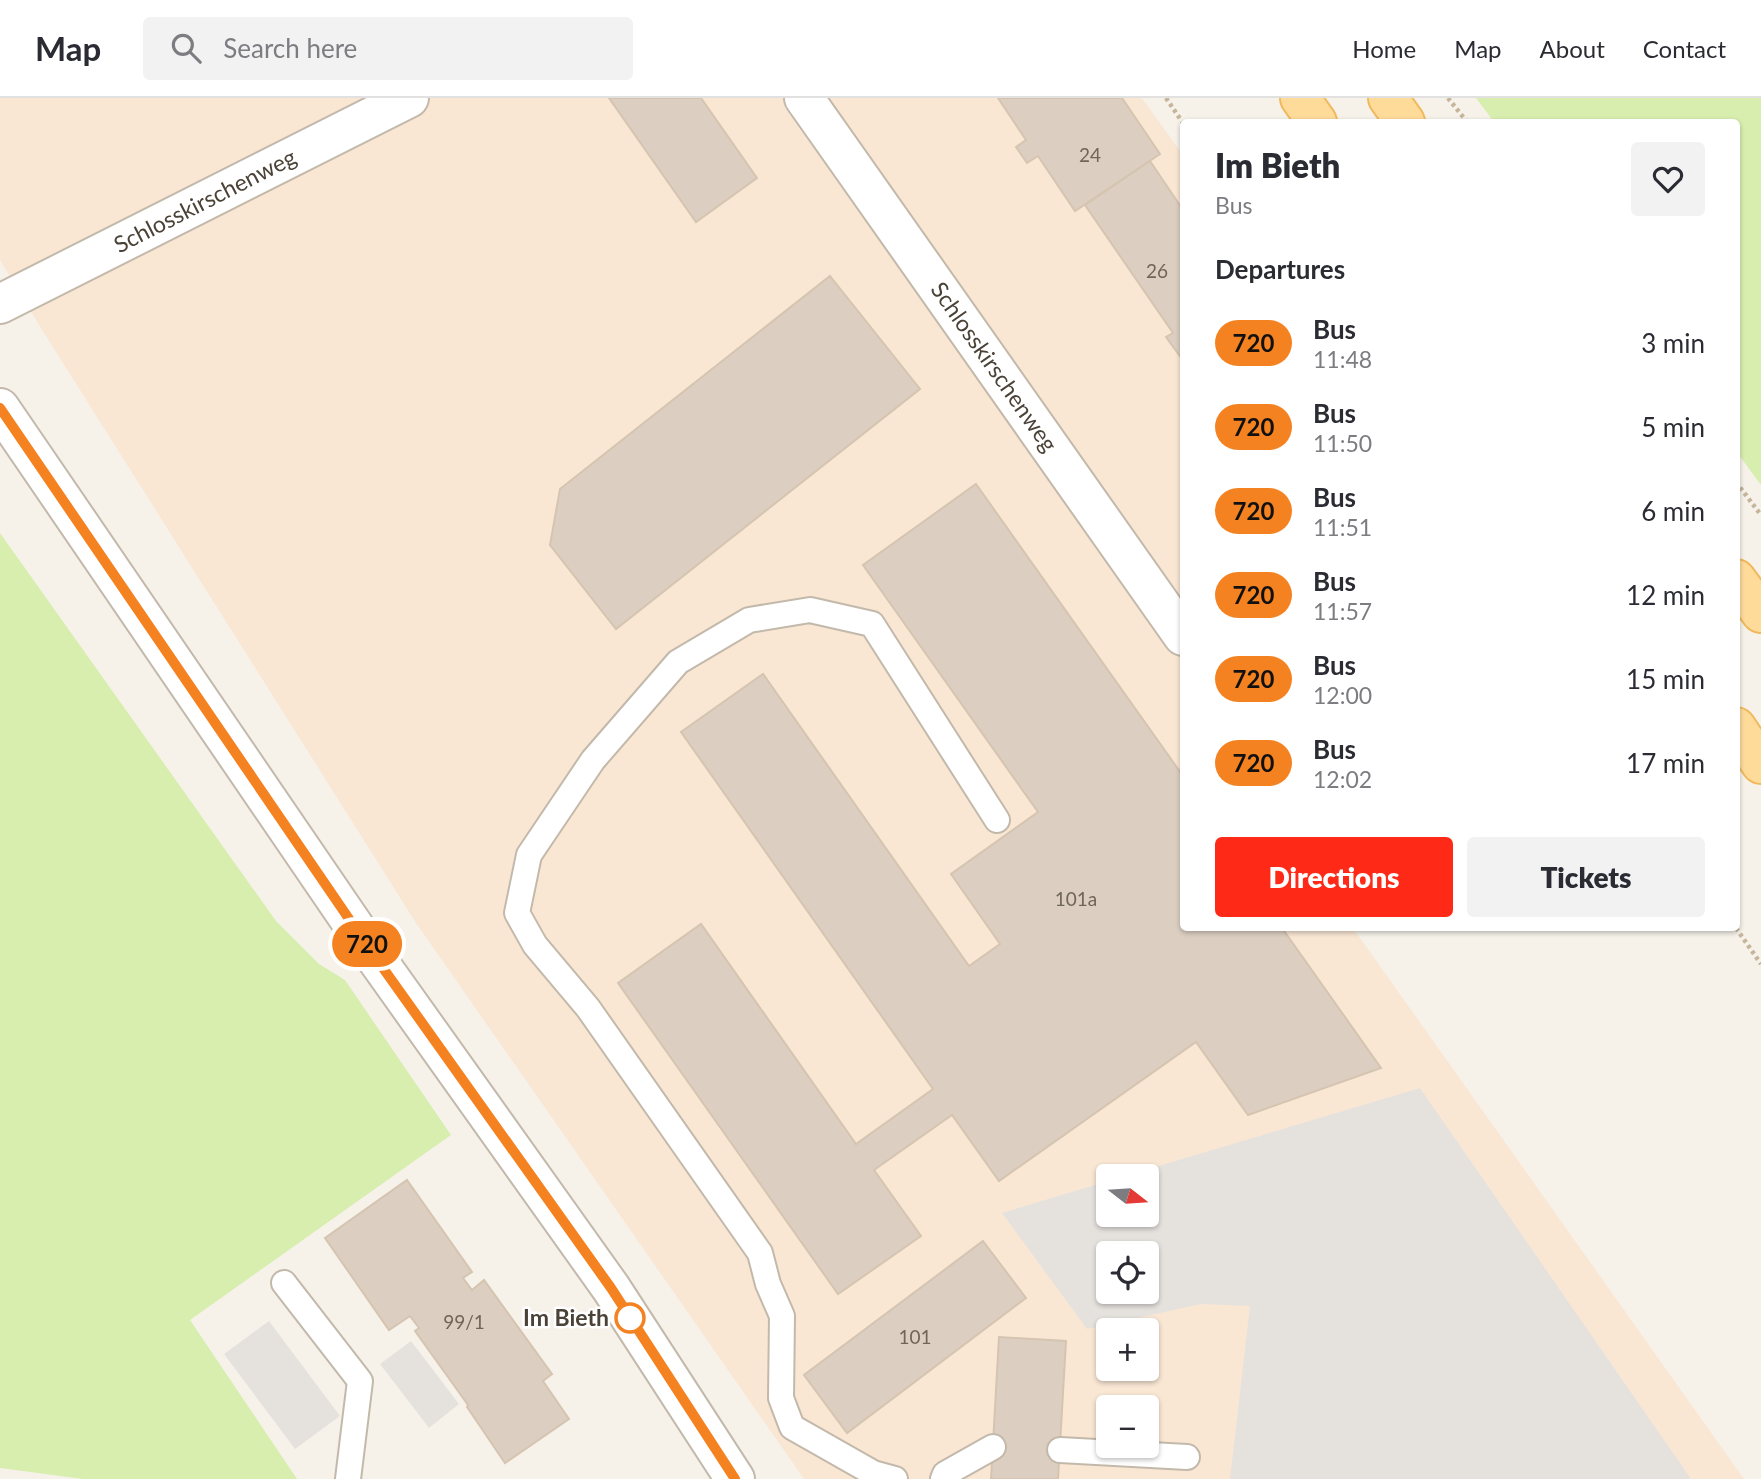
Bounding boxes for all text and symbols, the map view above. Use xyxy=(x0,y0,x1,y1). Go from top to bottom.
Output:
search box xyxy=(143,17,633,80)
text: Map xyxy=(35,28,101,68)
icon: search xyxy=(167,29,205,67)
text: Search here xyxy=(223,32,357,64)
text: Home xyxy=(1352,34,1416,63)
text: Map xyxy=(1454,34,1502,63)
text: About xyxy=(1540,34,1605,63)
text: Contact xyxy=(1643,34,1726,63)
street label: Schlosskirschenweg xyxy=(109,142,300,258)
button: heart xyxy=(1631,142,1705,216)
house number: 24 xyxy=(1079,143,1101,166)
text: Im Bieth xyxy=(1215,145,1340,185)
text: Bus xyxy=(1215,191,1252,219)
text: Departures xyxy=(1215,253,1345,285)
house number: 26 xyxy=(1146,259,1168,282)
street label: Schlosskirschenweg xyxy=(926,276,1064,457)
text: Bus xyxy=(1313,313,1356,345)
text: 3 min xyxy=(1641,327,1705,359)
text: 720 xyxy=(1233,328,1274,357)
text: 11:48 xyxy=(1313,345,1372,373)
text: Bus xyxy=(1313,397,1356,429)
text: 5 min xyxy=(1641,411,1705,443)
text: 720 xyxy=(1233,412,1274,441)
text: 11:50 xyxy=(1313,429,1372,457)
text: Bus xyxy=(1313,481,1356,513)
text: 6 min xyxy=(1641,495,1705,527)
text: 720 xyxy=(1233,496,1274,525)
text: 11:51 xyxy=(1313,513,1372,541)
text: Bus xyxy=(1313,565,1356,597)
text: 12 min xyxy=(1626,579,1705,611)
text: 720 xyxy=(1233,580,1274,609)
text: 11:57 xyxy=(1313,597,1372,625)
text: Bus xyxy=(1313,649,1356,681)
text: 15 min xyxy=(1626,663,1705,695)
text: 720 xyxy=(1233,664,1274,693)
text: 12:00 xyxy=(1313,681,1372,709)
text: Bus xyxy=(1313,733,1356,765)
text: 17 min xyxy=(1626,747,1705,779)
text: 720 xyxy=(1233,748,1274,777)
text: 12:02 xyxy=(1313,765,1372,793)
button: Directions xyxy=(1215,837,1453,917)
button: Tickets xyxy=(1467,837,1705,917)
house number: 101a xyxy=(1055,887,1097,910)
line badge: 720 xyxy=(327,921,407,967)
text: 720 xyxy=(346,929,388,958)
north arrow xyxy=(1096,1164,1158,1227)
map controls xyxy=(1096,1164,1159,1458)
button: locate xyxy=(1096,1241,1159,1304)
place label: Im Bieth xyxy=(523,1303,609,1331)
marker: Im Bieth xyxy=(615,1303,645,1333)
house number: 99/1 xyxy=(443,1310,485,1333)
button: + xyxy=(1096,1318,1159,1381)
house number: 101 xyxy=(898,1325,932,1348)
button: − xyxy=(1096,1395,1159,1458)

